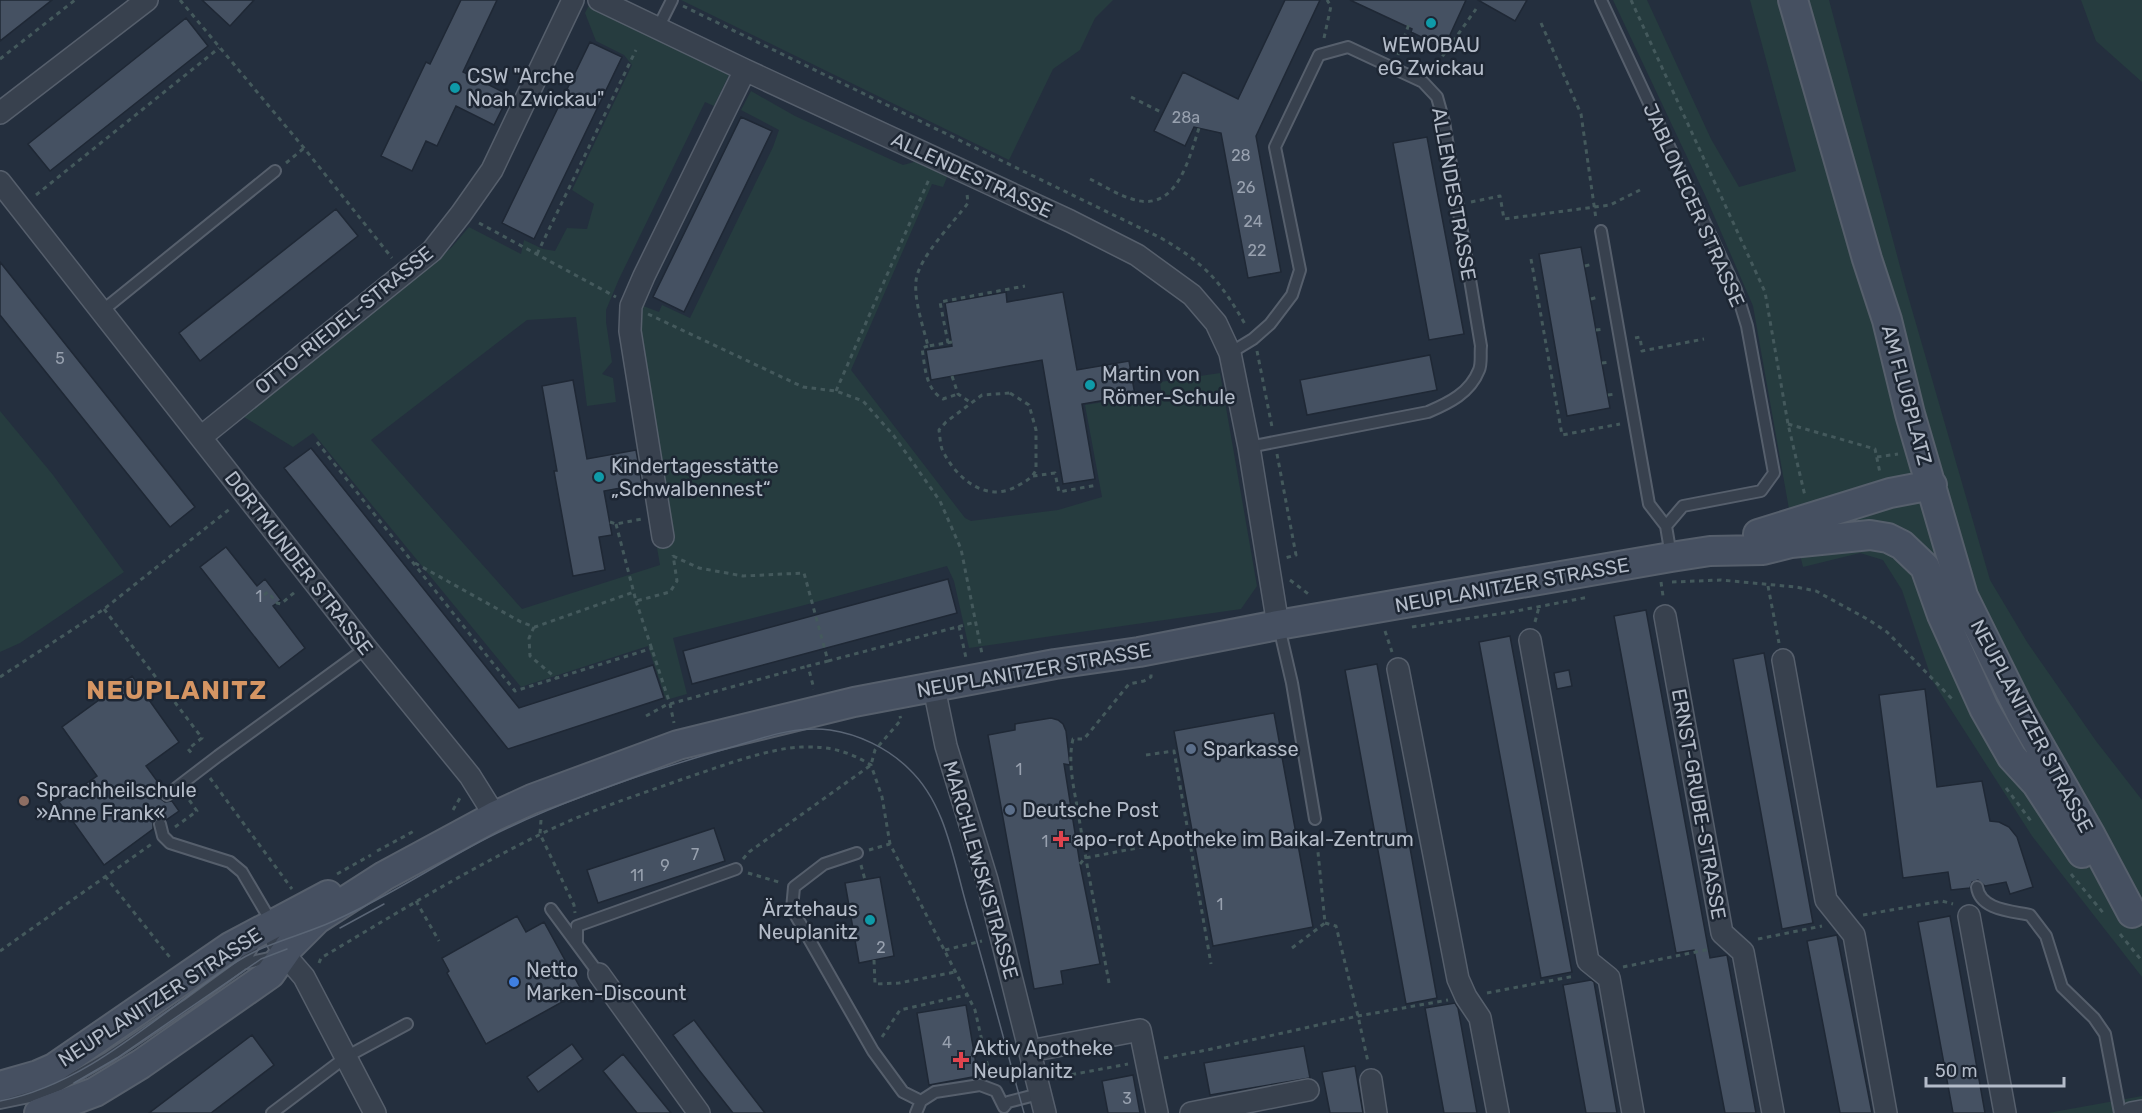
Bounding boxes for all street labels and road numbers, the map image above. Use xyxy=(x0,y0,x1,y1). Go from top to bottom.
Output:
street label: JABLONECER STRASSE xyxy=(1638,100,1750,310)
street label: ALLENDESTRASSE xyxy=(1427,106,1481,282)
street label: ALLENDESTRASSE xyxy=(888,127,1056,223)
street label: OTTO-RIEDEL-STRASSE xyxy=(250,241,438,399)
street label: AM FLUGPLATZ xyxy=(1877,322,1937,468)
street label: DORTMUNDER STRASSE xyxy=(220,466,378,660)
street label: NEUPLANITZER STRASSE xyxy=(1393,553,1631,617)
street label: NEUPLANITZER STRASSE xyxy=(1966,615,2098,837)
street label: NEUPLANITZER STRASSE xyxy=(915,638,1153,702)
street label: ERNST-GRUBE-STRASSE xyxy=(1667,687,1731,921)
street label: MARCHLEWSKISTRASSE xyxy=(938,758,1024,982)
street label: NEUPLANITZER STRASSE xyxy=(54,922,266,1072)

